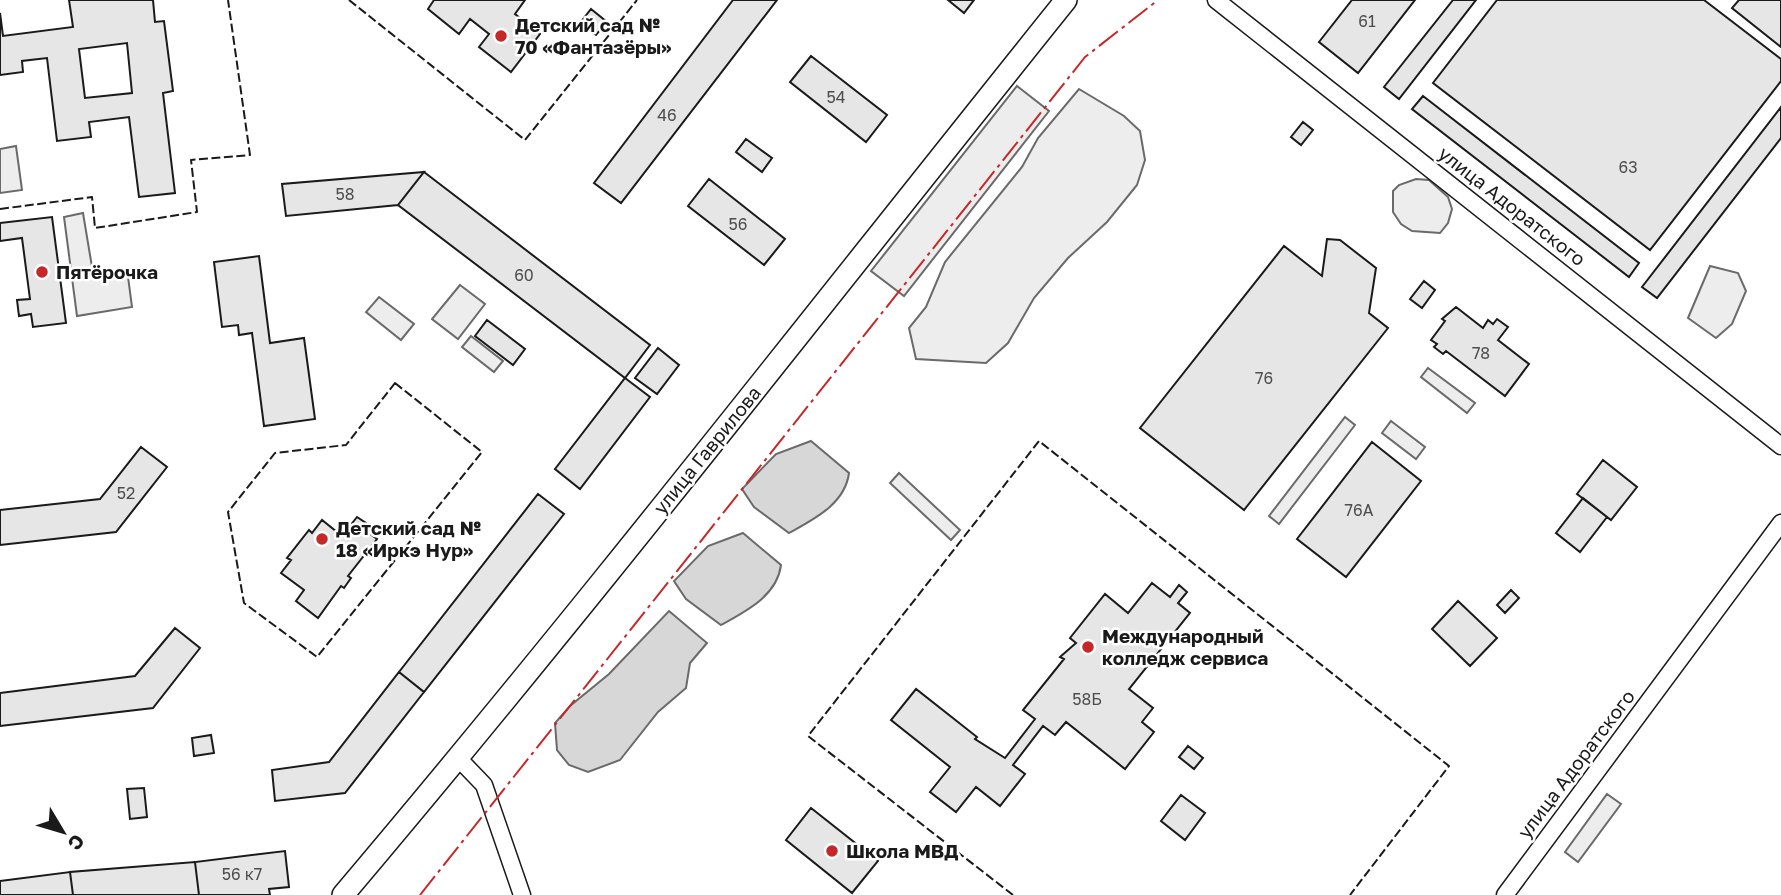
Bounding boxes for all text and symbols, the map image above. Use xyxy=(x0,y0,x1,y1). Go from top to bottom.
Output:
house number: 61 xyxy=(1358,11,1376,31)
place label: Детский сад № 70 «Фантазёры» xyxy=(515,13,671,58)
marker: Детский сад № 70 «Фантазёры» xyxy=(493,28,509,44)
house number: 54 xyxy=(826,87,846,107)
house number: 46 xyxy=(657,105,677,125)
street label: улица Адоратского xyxy=(1434,141,1590,270)
house number: 63 xyxy=(1618,157,1638,177)
house number: 58 xyxy=(335,184,355,204)
house number: 56 xyxy=(729,214,747,234)
place label: Пятёрочка xyxy=(56,260,158,283)
marker: Пятёрочка xyxy=(34,264,50,280)
house number: 60 xyxy=(514,265,534,285)
house number: 78 xyxy=(1472,343,1490,363)
house number: 76 xyxy=(1255,368,1273,388)
street label: улица Гаврилова xyxy=(648,381,765,518)
house number: 52 xyxy=(117,483,135,503)
house number: 76А xyxy=(1345,500,1374,520)
place label: Детский сад № 18 «Иркэ Нур» xyxy=(336,516,481,561)
marker: Детский сад № 18 «Иркэ Нур» xyxy=(314,531,330,547)
place label: Международный колледж сервиса xyxy=(1102,624,1268,669)
marker: Международный колледж сервиса xyxy=(1080,639,1096,655)
street label: улица Адоратского xyxy=(1512,685,1639,843)
house number: 58Б xyxy=(1072,689,1102,709)
north arrow xyxy=(28,797,98,867)
text: С xyxy=(64,830,90,855)
place label: Школа МВД xyxy=(846,839,959,862)
marker: Школа МВД xyxy=(824,843,840,859)
house number: 56 к7 xyxy=(222,864,262,884)

